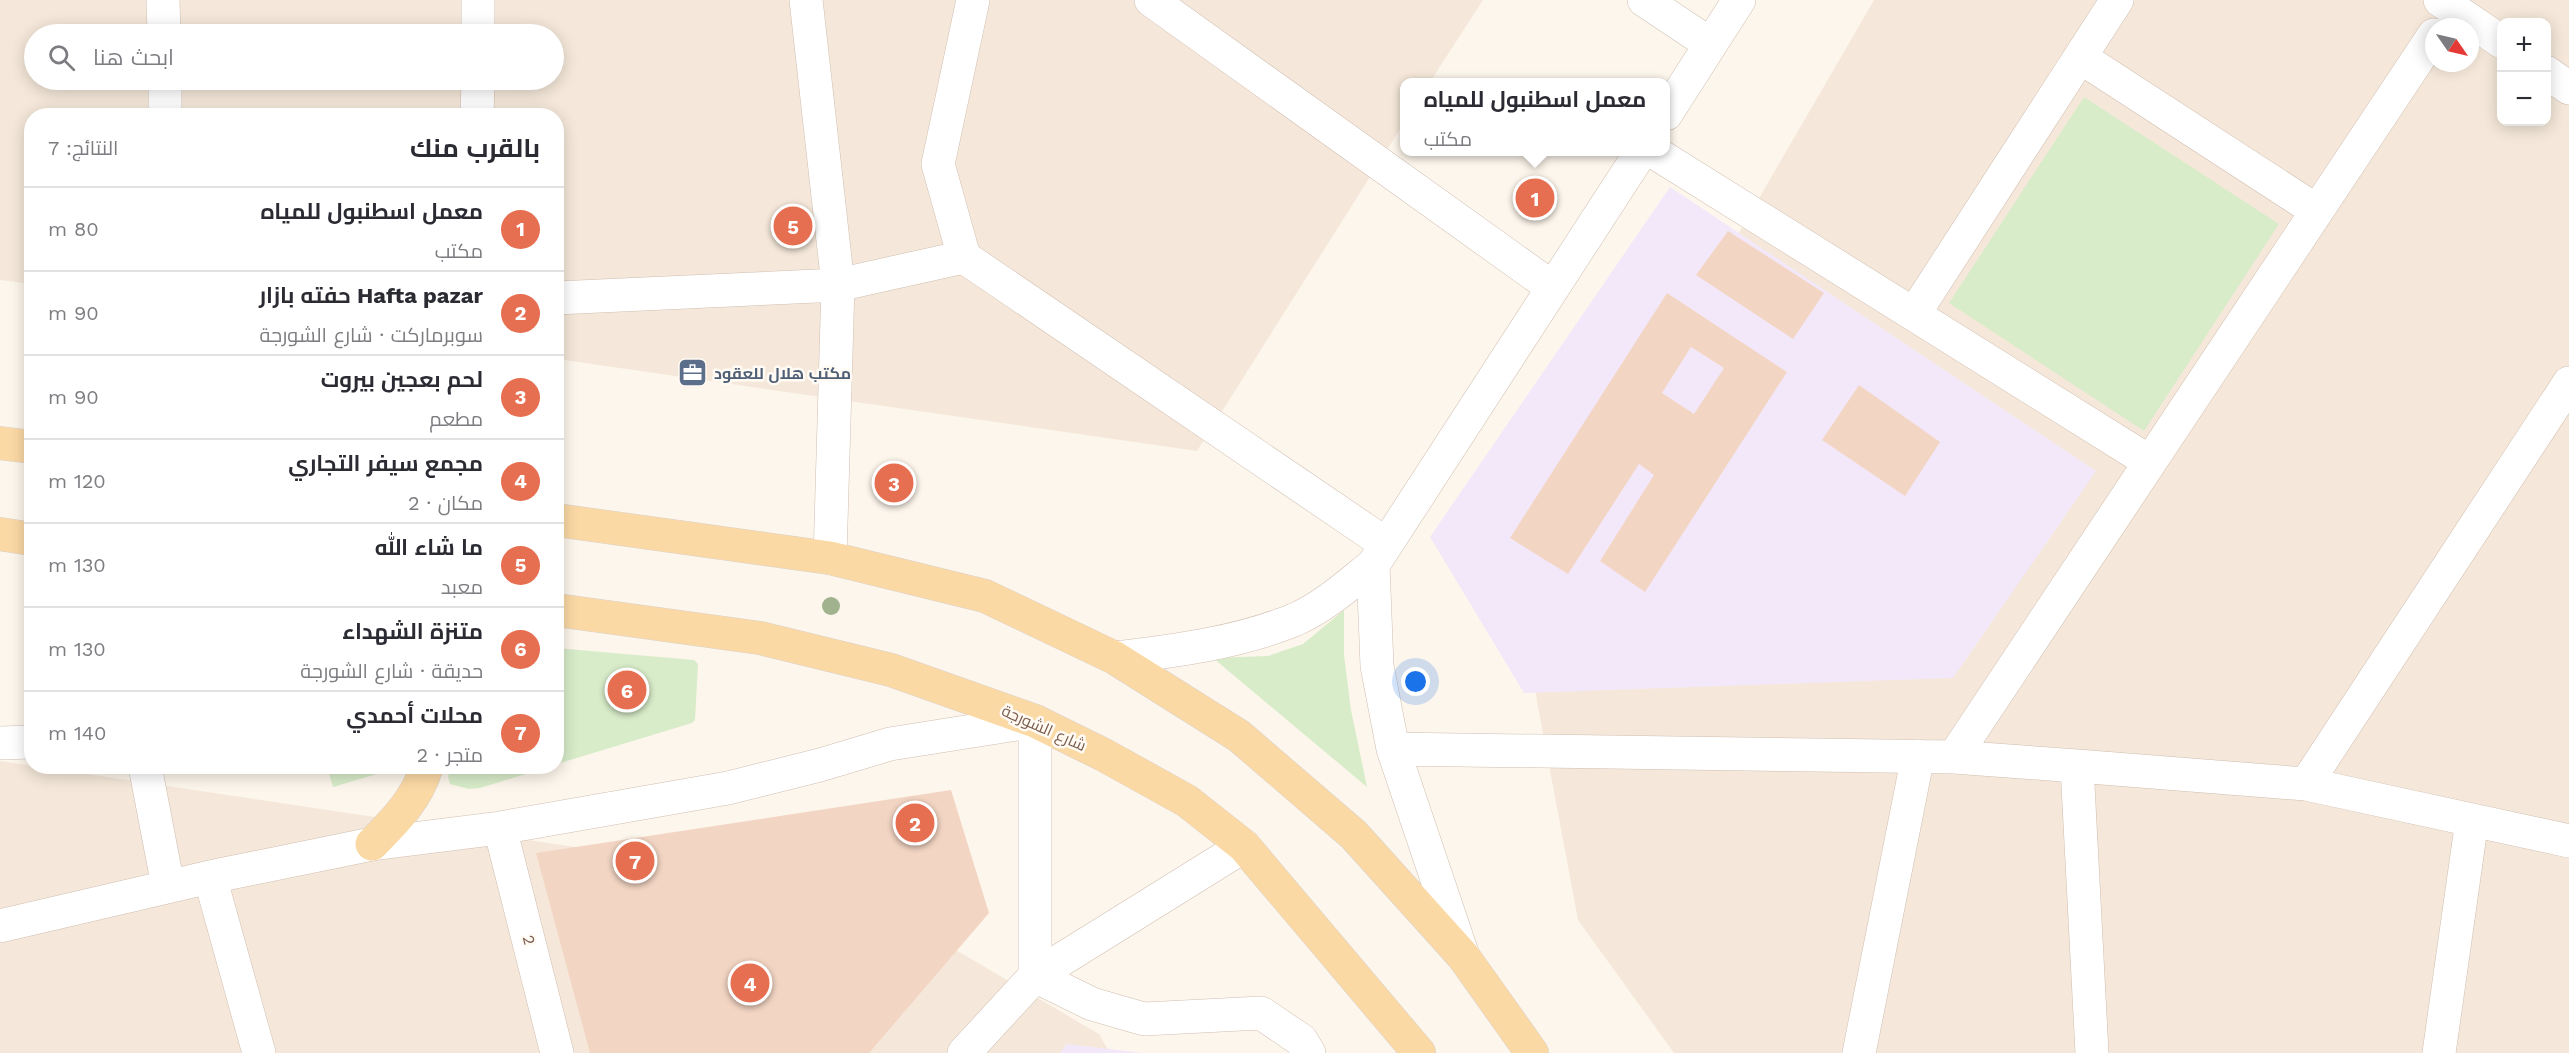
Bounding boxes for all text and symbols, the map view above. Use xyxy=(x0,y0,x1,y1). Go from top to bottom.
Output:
north arrow xyxy=(2425,18,2479,72)
map controls xyxy=(2497,18,2551,126)
button: + xyxy=(2497,18,2551,72)
search box xyxy=(24,24,564,90)
icon: search xyxy=(45,41,78,74)
text: ابحث هنا xyxy=(93,45,174,70)
button: − xyxy=(2497,72,2551,126)
popup xyxy=(1400,78,1670,156)
text: معمل اسطنبول للمياه xyxy=(1424,87,1646,112)
text: مكتب xyxy=(1424,127,1472,151)
text: بالقرب منك xyxy=(410,133,540,163)
text: النتائج: 7 xyxy=(48,136,118,160)
pin: 1 xyxy=(1516,176,1555,220)
text: معمل اسطنبول للمياه xyxy=(261,199,483,224)
pin: 5 xyxy=(774,204,812,248)
text: 80 m xyxy=(48,217,99,241)
text: 1 xyxy=(516,217,525,241)
text: مكتب xyxy=(435,239,483,263)
text: Hafta pazar حفته بازار xyxy=(259,283,483,308)
text: 90 m xyxy=(48,301,99,325)
text: 2 xyxy=(515,301,526,325)
text: سوبرماركت · شارع الشورجة xyxy=(259,323,483,347)
office icon: مكتب هلال للعقود xyxy=(677,357,709,389)
place label: مكتب هلال للعقود xyxy=(714,364,851,383)
text: لحم بعجين بيروت xyxy=(321,367,483,392)
text: 90 m xyxy=(48,385,99,409)
text: 3 xyxy=(515,385,526,409)
text: مطعم xyxy=(429,407,483,431)
text: مجمع سيفر التجاري xyxy=(288,451,483,476)
pin: 3 xyxy=(874,460,914,506)
text: 120 m xyxy=(48,469,106,493)
text: 4 xyxy=(514,469,527,493)
text: مكان · 2 xyxy=(408,491,483,515)
text: ما شاء الله xyxy=(375,535,483,560)
text: 130 m xyxy=(48,553,106,577)
text: 5 xyxy=(515,553,526,577)
text: معبد xyxy=(441,575,483,599)
text: متنزة الشهداء xyxy=(342,619,483,644)
text: 130 m xyxy=(48,637,106,661)
text: 6 xyxy=(514,637,527,661)
text: حديقة · شارع الشورجة xyxy=(300,659,483,683)
your location xyxy=(1401,667,1430,696)
pin: 6 xyxy=(608,668,646,712)
street label: شارع الشورجة xyxy=(998,701,1089,757)
text: محلات أحمدي xyxy=(346,703,483,728)
text: 140 m xyxy=(48,721,106,745)
text: 7 xyxy=(514,721,527,745)
text: متجر · 2 xyxy=(416,743,483,767)
pin: 2 xyxy=(896,800,934,846)
pin: 7 xyxy=(616,838,654,884)
street label: 2 xyxy=(519,933,539,947)
pin: 4 xyxy=(730,960,770,1006)

